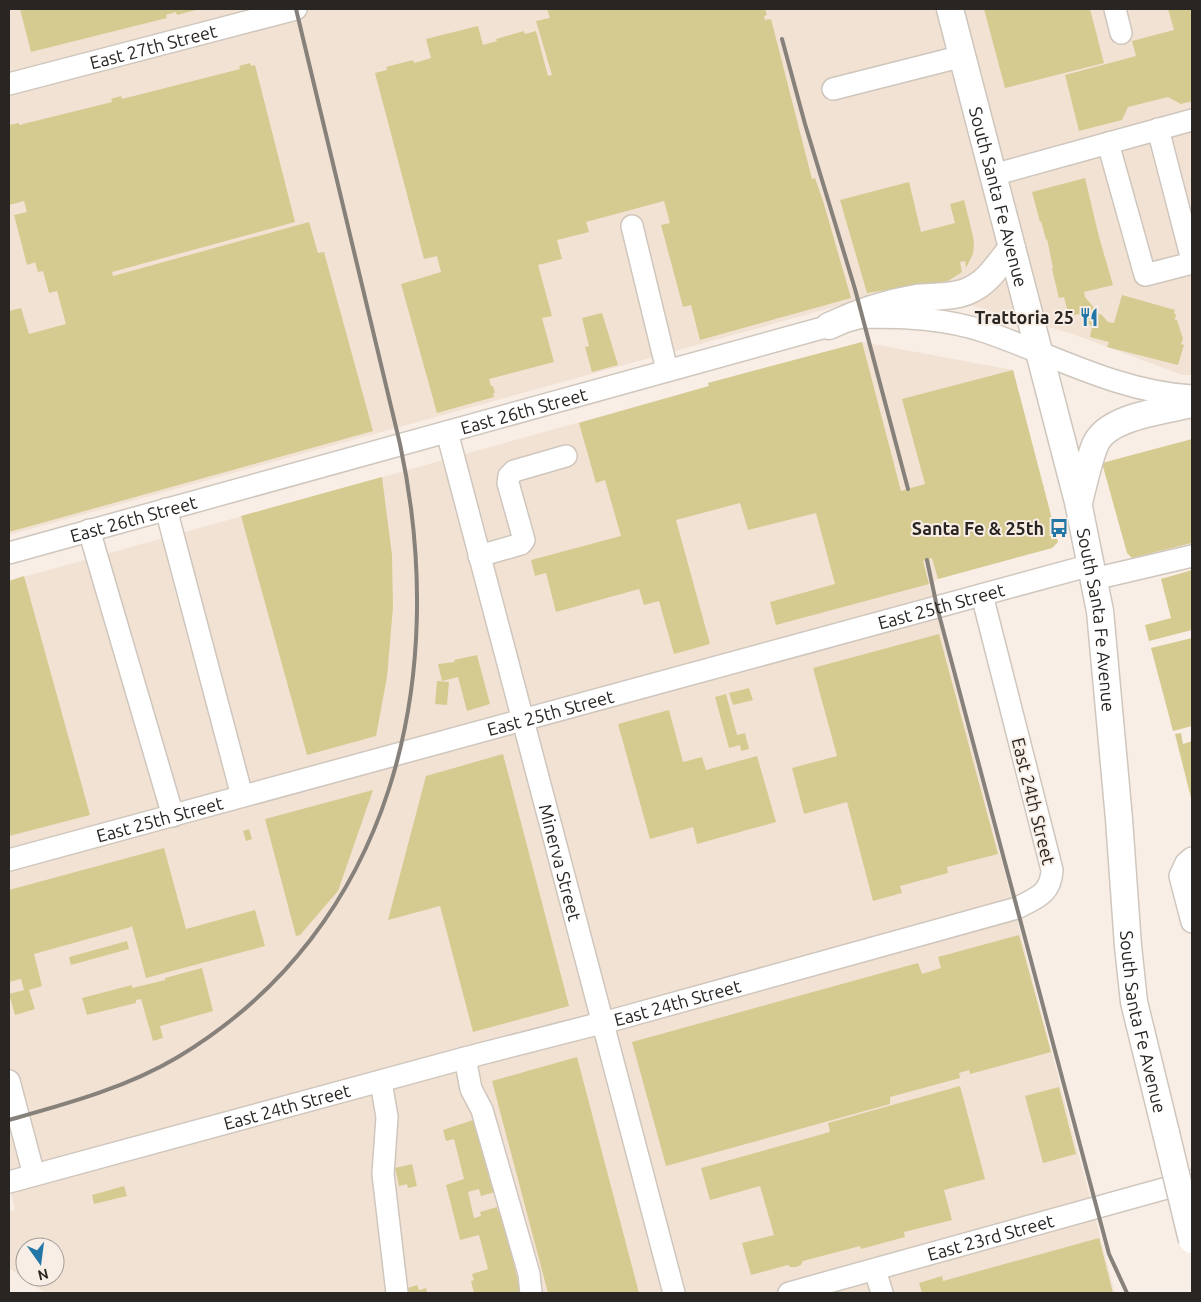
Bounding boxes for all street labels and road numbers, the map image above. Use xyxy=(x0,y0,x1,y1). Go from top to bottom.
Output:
street label: East 27th Street xyxy=(88,20,219,72)
street label: South Santa Fe Avenue xyxy=(966,105,1032,289)
street label: East 26th Street xyxy=(458,384,589,438)
street label: East 26th Street xyxy=(68,492,199,546)
street label: South Santa Fe Avenue xyxy=(1074,526,1119,713)
street label: East 25th Street xyxy=(875,579,1007,633)
street label: East 25th Street xyxy=(485,686,616,739)
street label: East 24th Street xyxy=(1009,735,1059,867)
street label: East 25th Street xyxy=(94,792,225,846)
street label: Minerva Street xyxy=(535,802,585,923)
street label: South Santa Fe Avenue xyxy=(1117,930,1171,1115)
street label: East 24th Street xyxy=(612,975,743,1029)
street label: East 24th Street xyxy=(221,1080,352,1133)
street label: East 23rd Street xyxy=(925,1210,1056,1264)

